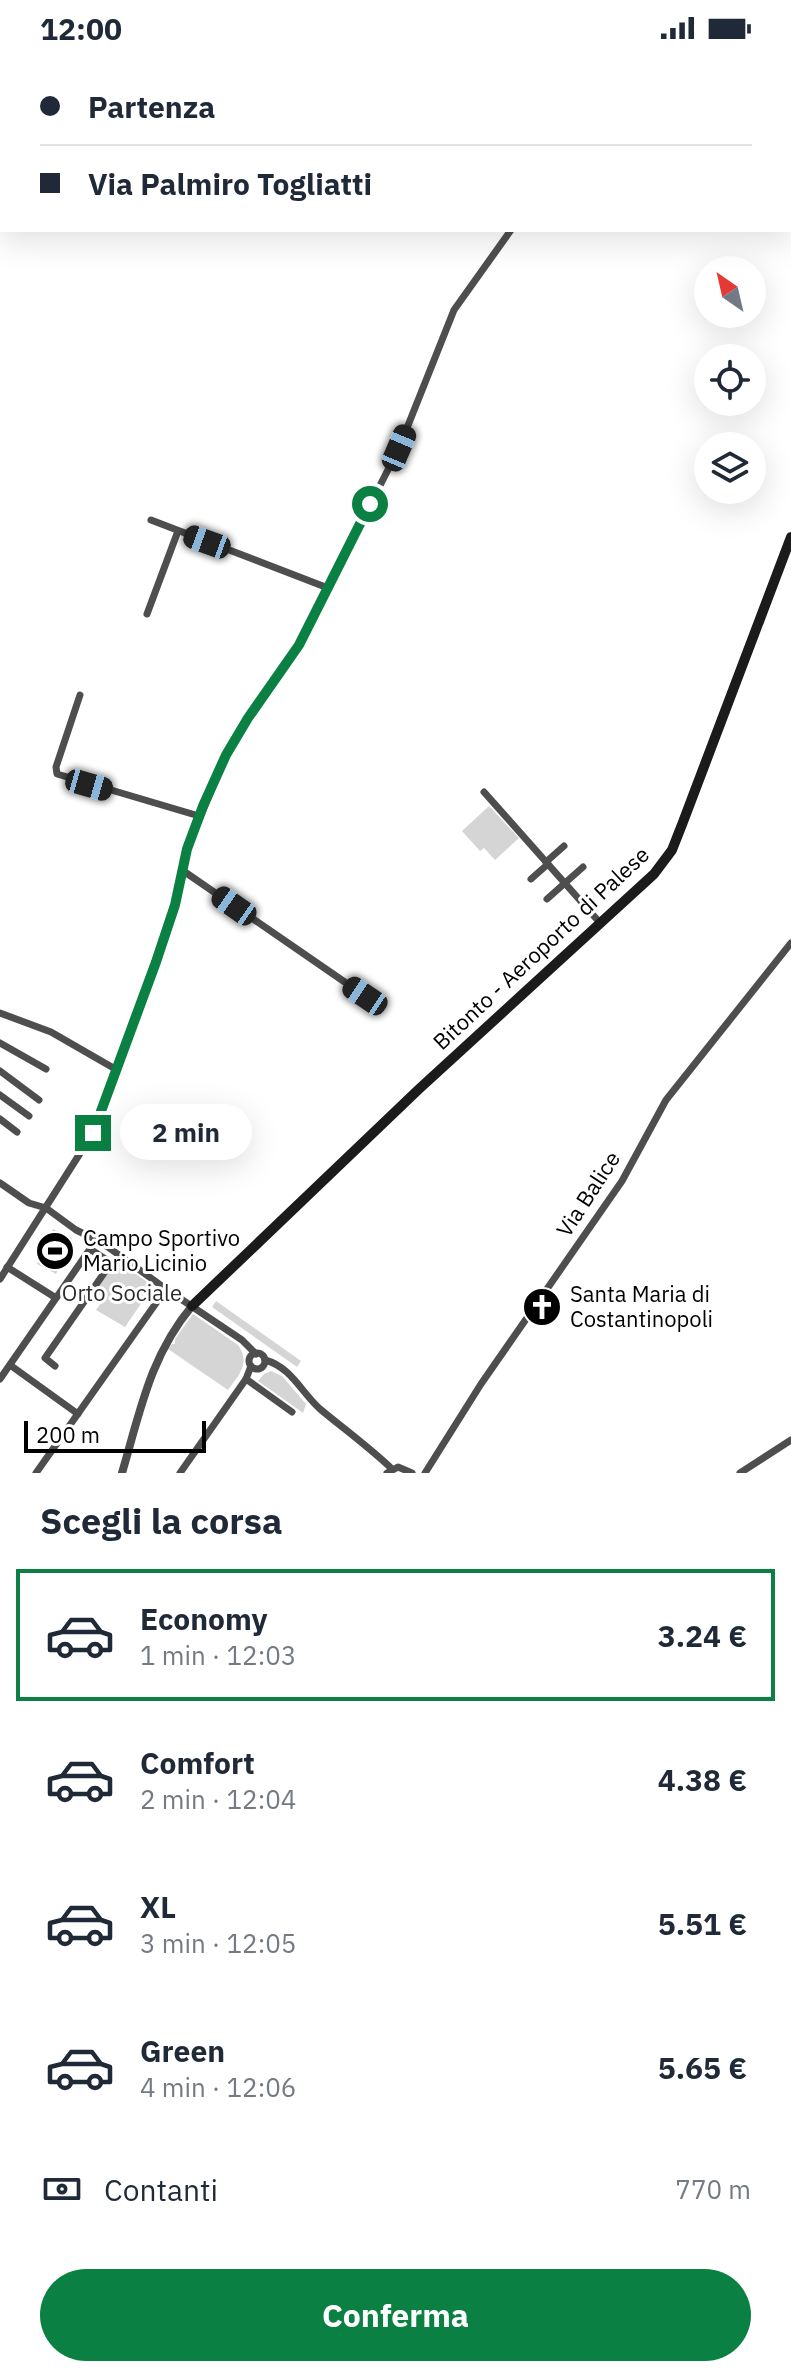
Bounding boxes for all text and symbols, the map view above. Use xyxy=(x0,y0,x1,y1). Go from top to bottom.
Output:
text: 12:00 xyxy=(40,9,122,48)
text: Partenza xyxy=(88,87,215,126)
text: Via Palmiro Togliatti xyxy=(88,164,372,203)
north arrow xyxy=(694,256,766,328)
map controls xyxy=(694,256,766,504)
button: locate xyxy=(694,344,766,416)
car xyxy=(379,421,419,475)
button: layers xyxy=(694,432,766,504)
route start xyxy=(352,486,388,522)
car xyxy=(180,523,234,561)
car xyxy=(63,767,115,803)
street label: Bitonto - Aeroporto di Palese xyxy=(426,840,655,1056)
car xyxy=(207,882,261,930)
car xyxy=(338,973,392,1019)
callout: 2 min xyxy=(121,1105,253,1161)
route end xyxy=(75,1115,111,1151)
text: 2 min xyxy=(152,1115,220,1149)
street label: Via Balice xyxy=(549,1145,626,1242)
place label: Campo Sportivo Mario Licinio xyxy=(83,1223,240,1277)
sports icon: Campo Sportivo Mario Licinio xyxy=(34,1230,76,1272)
park label: Orto Sociale xyxy=(62,1278,182,1307)
place label: Santa Maria di Costantinopoli xyxy=(570,1279,713,1333)
church icon: Santa Maria di Costantinopoli xyxy=(521,1286,563,1328)
scale bar xyxy=(24,1417,206,1453)
text: 200 m xyxy=(36,1420,100,1449)
text: Scegli la corsa xyxy=(40,1497,283,1544)
icon: car xyxy=(44,1599,116,1671)
text: Economy xyxy=(140,1599,268,1638)
text: 3.24 € xyxy=(658,1616,747,1655)
text: 1 min · 12:03 xyxy=(140,1638,296,1672)
icon: car xyxy=(44,1743,116,1815)
text: Comfort xyxy=(140,1743,255,1782)
text: 4.38 € xyxy=(658,1760,747,1799)
text: 2 min · 12:04 xyxy=(140,1782,296,1816)
icon: car xyxy=(44,1887,116,1959)
text: XL xyxy=(140,1887,176,1926)
text: 5.51 € xyxy=(658,1904,747,1943)
text: 3 min · 12:05 xyxy=(140,1926,296,1960)
icon: car xyxy=(44,2031,116,2103)
text: Green xyxy=(140,2031,225,2070)
text: 5.65 € xyxy=(658,2048,747,2087)
text: 4 min · 12:06 xyxy=(140,2070,296,2104)
icon: cash xyxy=(40,2167,84,2211)
text: Contanti xyxy=(104,2170,218,2209)
text: 770 m xyxy=(675,2172,751,2206)
button: Conferma xyxy=(40,2269,751,2361)

